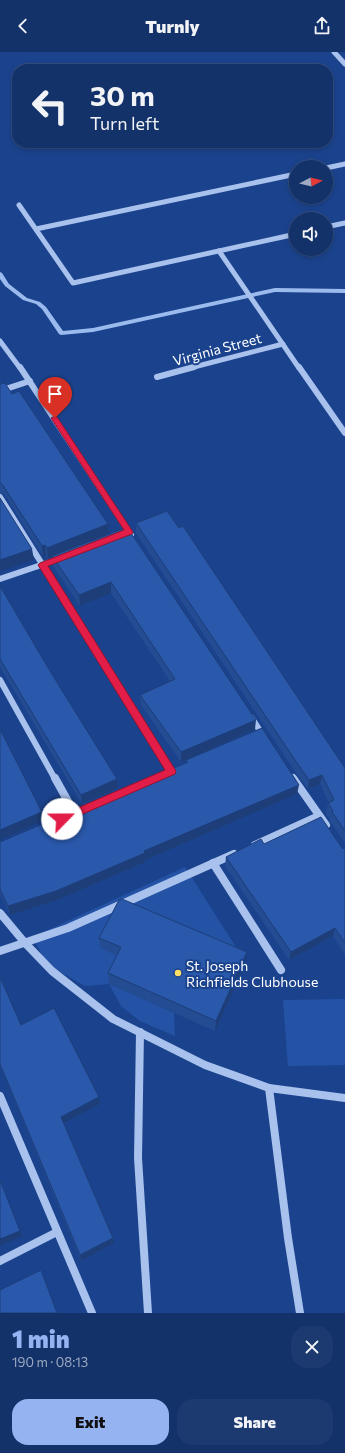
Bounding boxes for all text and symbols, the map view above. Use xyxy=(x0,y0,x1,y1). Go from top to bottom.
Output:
icon: back xyxy=(12,15,34,37)
text: Turnly xyxy=(145,15,200,37)
icon: share xyxy=(311,15,333,37)
text: 30 m xyxy=(90,78,155,112)
icon: left xyxy=(24,80,76,132)
text: Turn left xyxy=(90,112,159,134)
north arrow xyxy=(289,160,333,204)
map controls xyxy=(289,160,333,256)
button: sound xyxy=(289,212,333,256)
street label: Virginia Street xyxy=(171,329,263,369)
pin xyxy=(38,377,72,418)
icon: arrive xyxy=(44,383,66,405)
position arrow xyxy=(41,798,83,840)
place label: St. Joseph Richfields Clubhouse xyxy=(186,957,318,990)
marker: St. Joseph Richfields Clubhouse xyxy=(173,968,183,978)
text: 1 min xyxy=(12,1324,70,1353)
button: close xyxy=(291,1326,333,1368)
text: 190 m · 08:13 xyxy=(12,1354,88,1370)
button: Exit xyxy=(12,1399,169,1445)
button: Share xyxy=(177,1399,333,1445)

